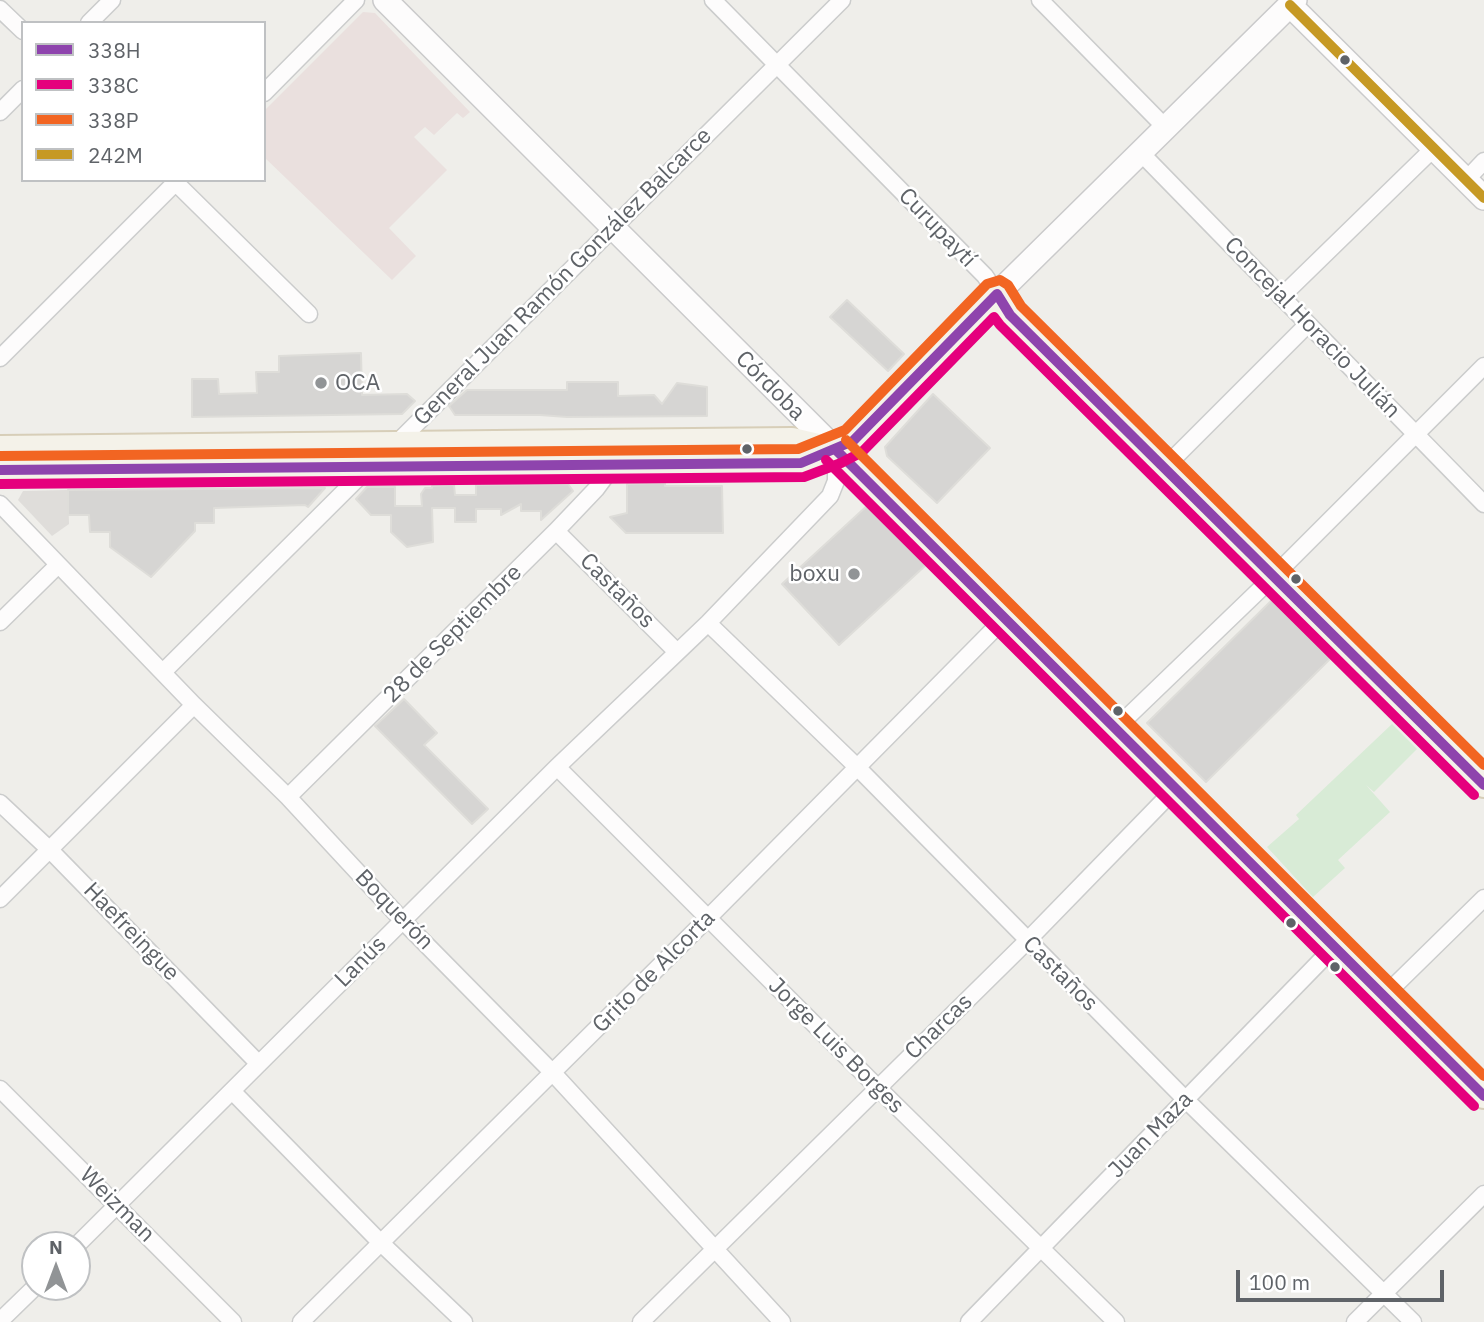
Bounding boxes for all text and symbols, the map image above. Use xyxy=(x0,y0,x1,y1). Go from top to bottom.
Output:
legend xyxy=(21,21,266,182)
text: 338H xyxy=(88,36,141,64)
unlabelled marker xyxy=(1338,53,1352,67)
text: 338C xyxy=(88,71,139,99)
text: 338P xyxy=(88,106,139,134)
street label: General Juan Ramón González Balcarce xyxy=(408,122,718,432)
text: 242M xyxy=(88,141,143,169)
street label: Curupaytí xyxy=(892,183,982,273)
street label: Concejal Horacio Julián xyxy=(1218,232,1406,424)
street label: Córdoba xyxy=(729,345,811,427)
place label: OCA xyxy=(335,369,380,397)
marker: OCA xyxy=(313,375,329,391)
unlabelled marker xyxy=(740,442,754,456)
street label: Castaños xyxy=(574,548,660,634)
street label: 28 de Septiembre xyxy=(378,559,528,709)
place label: boxu xyxy=(789,560,840,588)
marker: boxu xyxy=(846,566,862,582)
unlabelled marker xyxy=(1289,572,1303,586)
unlabelled marker xyxy=(1111,704,1125,718)
street label: Boquerón xyxy=(349,864,439,956)
street label: Haefreingue xyxy=(77,877,185,987)
street label: Grito de Alcorta xyxy=(587,905,721,1039)
unlabelled marker xyxy=(1284,916,1298,930)
street label: Lanús xyxy=(330,931,392,993)
street label: Castaños xyxy=(1017,931,1103,1017)
unlabelled marker xyxy=(1328,960,1342,974)
street label: Jorge Luis Borges xyxy=(762,972,910,1120)
street label: Charcas xyxy=(900,988,978,1066)
street label: Juan Maza xyxy=(1103,1086,1199,1184)
street label: Weizman xyxy=(74,1162,160,1248)
north arrow xyxy=(21,1231,91,1301)
text: N xyxy=(49,1235,63,1259)
scale bar xyxy=(1239,1256,1447,1300)
text: 100 m xyxy=(1249,1268,1310,1296)

